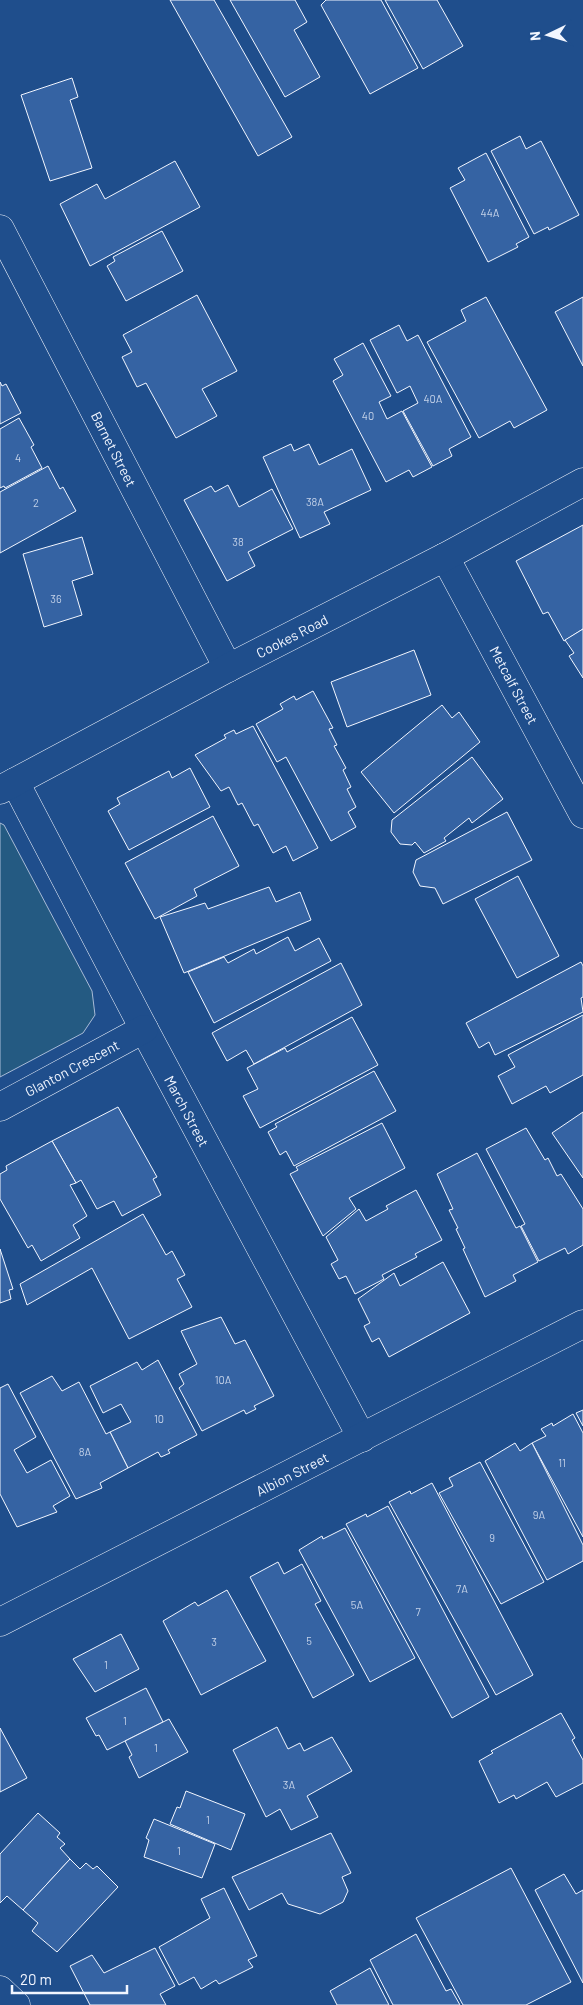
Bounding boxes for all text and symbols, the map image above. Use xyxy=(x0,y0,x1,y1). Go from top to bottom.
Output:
north arrow xyxy=(523,10,573,60)
text: N xyxy=(526,31,543,42)
house number: 44A xyxy=(481,206,500,219)
house number: 40A xyxy=(424,392,443,405)
street label: Barnet Street xyxy=(88,409,140,489)
house number: 40 xyxy=(362,409,374,422)
house number: 4 xyxy=(15,451,21,464)
house number: 38A xyxy=(306,495,324,508)
house number: 2 xyxy=(33,496,39,509)
house number: 38 xyxy=(232,535,244,548)
house number: 36 xyxy=(50,592,62,605)
street label: Cookes Road xyxy=(253,611,331,661)
street label: Metcalf Street xyxy=(486,643,542,727)
street label: Glanton Crescent xyxy=(22,1036,122,1100)
street label: March Street xyxy=(161,1073,213,1149)
house number: 10A xyxy=(215,1373,232,1386)
house number: 10 xyxy=(154,1412,164,1425)
house number: 8A xyxy=(79,1445,92,1458)
street label: Albion Street xyxy=(253,1448,331,1500)
house number: 11 xyxy=(558,1456,566,1469)
house number: 9A xyxy=(533,1508,546,1521)
house number: 9 xyxy=(489,1531,495,1544)
house number: 7A xyxy=(456,1582,468,1595)
house number: 5A xyxy=(351,1598,363,1611)
house number: 7 xyxy=(415,1605,421,1618)
house number: 5 xyxy=(306,1634,312,1647)
house number: 3 xyxy=(211,1635,217,1648)
house number: 1 xyxy=(104,1658,108,1671)
house number: 1 xyxy=(123,1714,127,1727)
house number: 1 xyxy=(154,1741,158,1754)
house number: 3A xyxy=(283,1778,295,1791)
house number: 1 xyxy=(206,1813,210,1826)
house number: 1 xyxy=(177,1844,181,1857)
scale bar xyxy=(12,1962,128,1994)
text: 20 m xyxy=(20,1970,52,1988)

